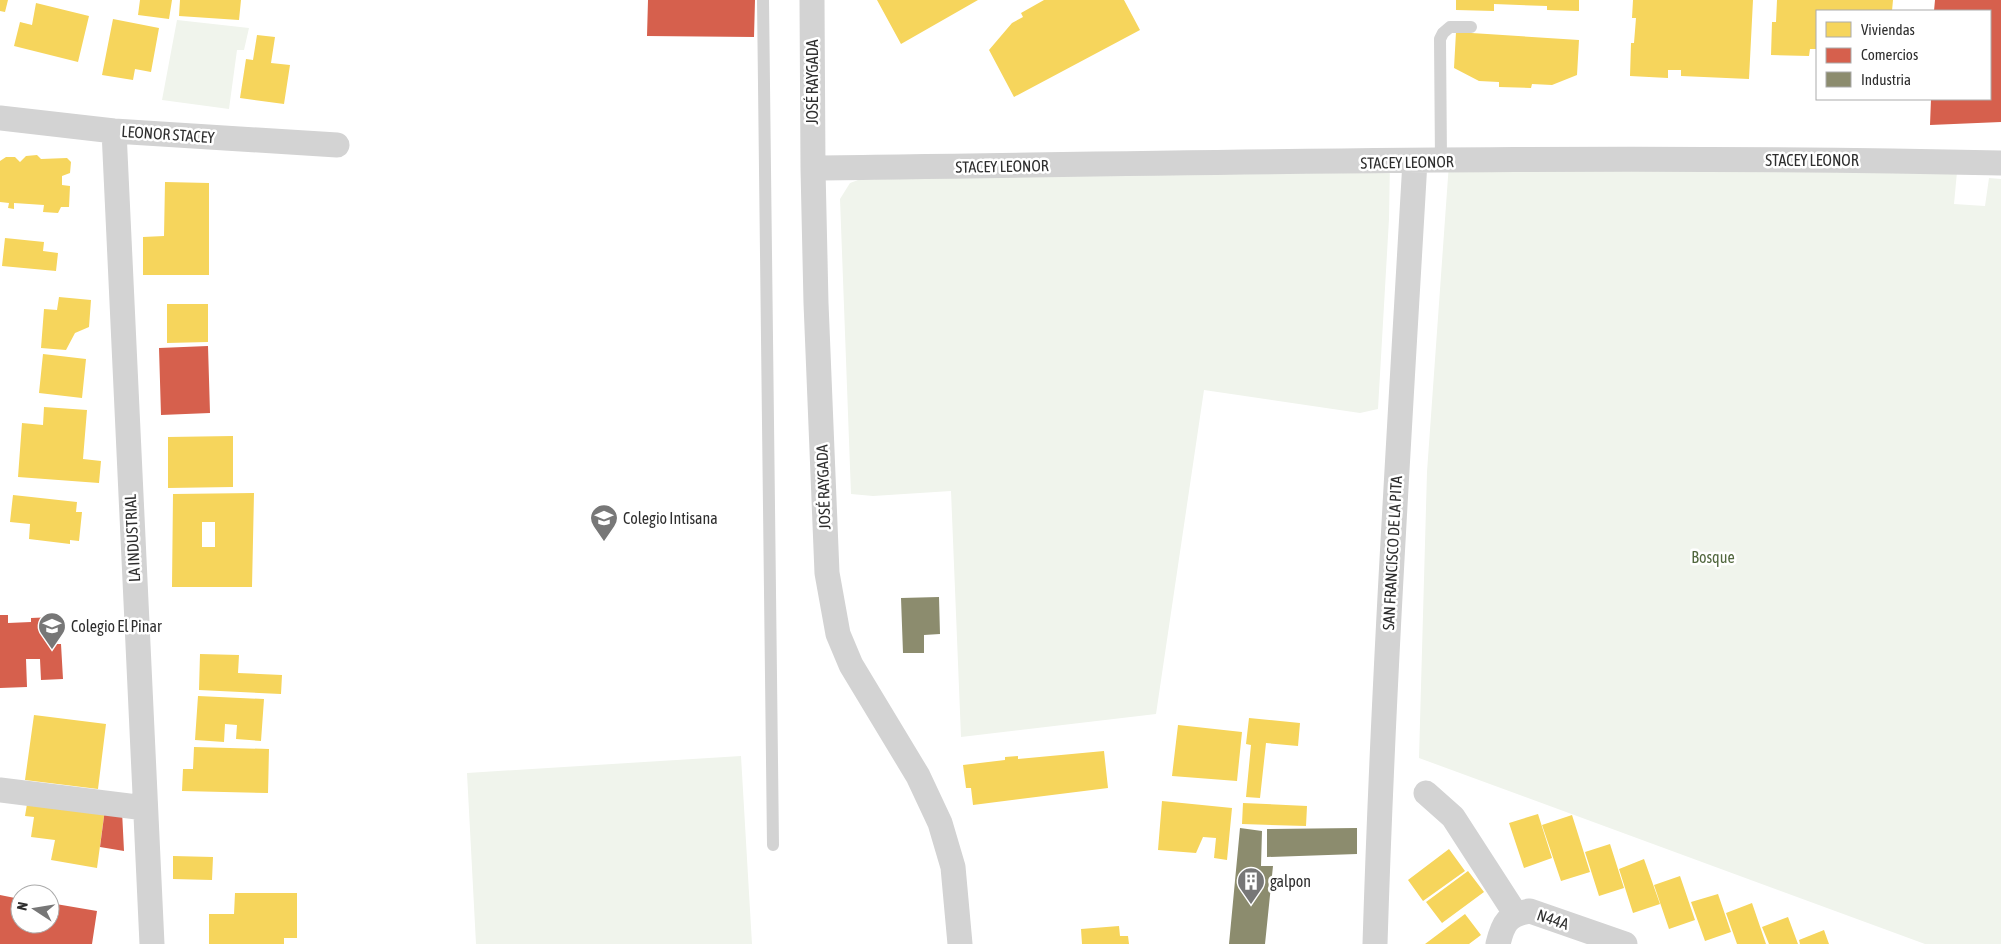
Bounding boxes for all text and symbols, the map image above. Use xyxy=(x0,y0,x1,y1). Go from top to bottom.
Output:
legend xyxy=(1816,10,1991,100)
text: Viviendas xyxy=(1861,21,1915,38)
street label: JOSÉ RAYGADA xyxy=(803,39,821,125)
text: Comercios xyxy=(1861,46,1918,63)
text: Industria xyxy=(1861,71,1911,88)
street label: LEONOR STACEY xyxy=(121,122,216,146)
street label: STACEY LEONOR xyxy=(1765,151,1859,169)
street label: STACEY LEONOR xyxy=(1360,152,1454,172)
street label: STACEY LEONOR xyxy=(955,156,1049,176)
street label: JOSÉ RAYGADA xyxy=(813,444,833,530)
street label: SAN FRANCISCO DE LA PITA xyxy=(1379,475,1405,631)
street label: LA INDUSTRIAL xyxy=(121,493,143,582)
school or university icon: Colegio Intisana xyxy=(589,503,619,542)
place label: Colegio Intisana xyxy=(623,509,718,528)
park label: Bosque xyxy=(1691,548,1735,567)
school or university icon: Colegio El Pinar xyxy=(37,611,67,650)
place label: Colegio El Pinar xyxy=(71,617,162,636)
building icon: galpon xyxy=(1236,866,1266,905)
place label: galpon xyxy=(1270,872,1311,891)
north arrow xyxy=(10,884,60,934)
text: N xyxy=(14,901,31,912)
street label: N44A xyxy=(1535,905,1571,933)

